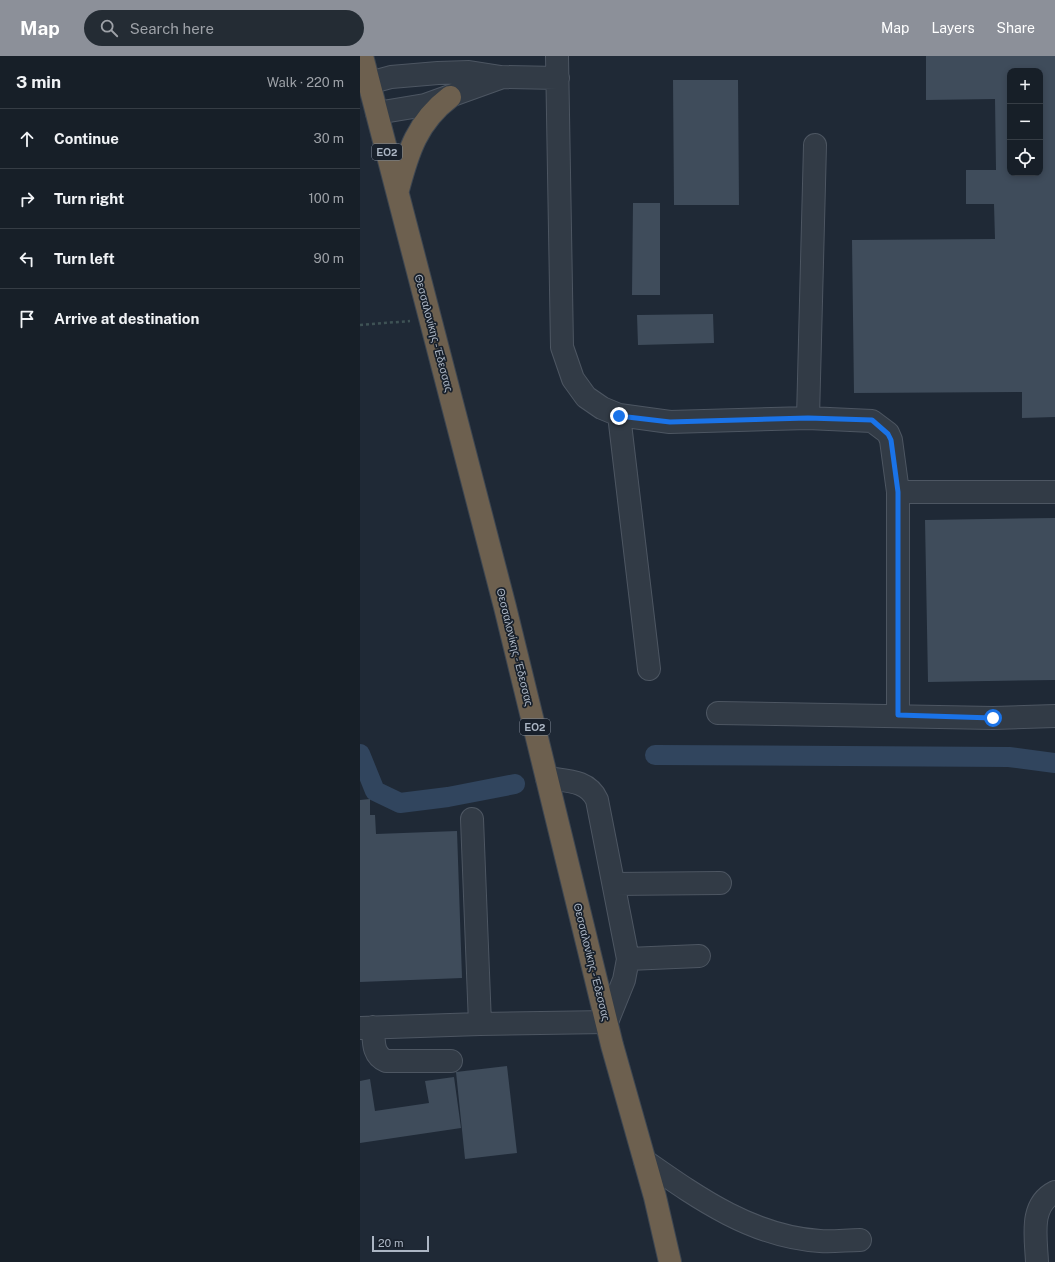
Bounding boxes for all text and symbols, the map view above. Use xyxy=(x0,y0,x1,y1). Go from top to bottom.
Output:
search box xyxy=(84,10,364,46)
text: Map xyxy=(20,17,60,39)
icon: search xyxy=(98,17,120,39)
text: Search here xyxy=(130,20,214,37)
text: Map xyxy=(881,20,909,36)
text: Layers xyxy=(931,20,975,36)
text: Share xyxy=(997,20,1035,36)
map controls xyxy=(1007,68,1043,176)
button: + xyxy=(1007,68,1043,104)
text: 3 min xyxy=(16,72,61,92)
text: Walk · 220 m xyxy=(267,75,344,90)
button: − xyxy=(1007,104,1043,140)
icon: ahead xyxy=(16,128,38,150)
text: Continue xyxy=(54,130,119,147)
text: 30 m xyxy=(314,131,344,146)
button: locate xyxy=(1007,140,1043,176)
road number: ΕΟ2 xyxy=(372,144,402,160)
icon: right xyxy=(16,188,38,210)
text: Turn right xyxy=(54,190,124,207)
text: 100 m xyxy=(308,191,344,206)
icon: left xyxy=(16,248,38,270)
text: Turn left xyxy=(54,250,115,267)
text: 90 m xyxy=(314,251,344,266)
street label: Θεσσαλονίκης - Έδεσσας xyxy=(413,273,455,393)
icon: arrive xyxy=(16,308,38,330)
text: Arrive at destination xyxy=(54,310,199,327)
route end xyxy=(610,407,628,425)
street label: Θεσσαλονίκης - Έδεσσας xyxy=(495,587,535,707)
route start xyxy=(984,709,1002,727)
road number: ΕΟ2 xyxy=(520,719,550,735)
street label: Θεσσαλονίκης - Έδεσσας xyxy=(572,902,612,1022)
scale bar xyxy=(372,1234,429,1253)
text: 20 m xyxy=(378,1237,403,1249)

